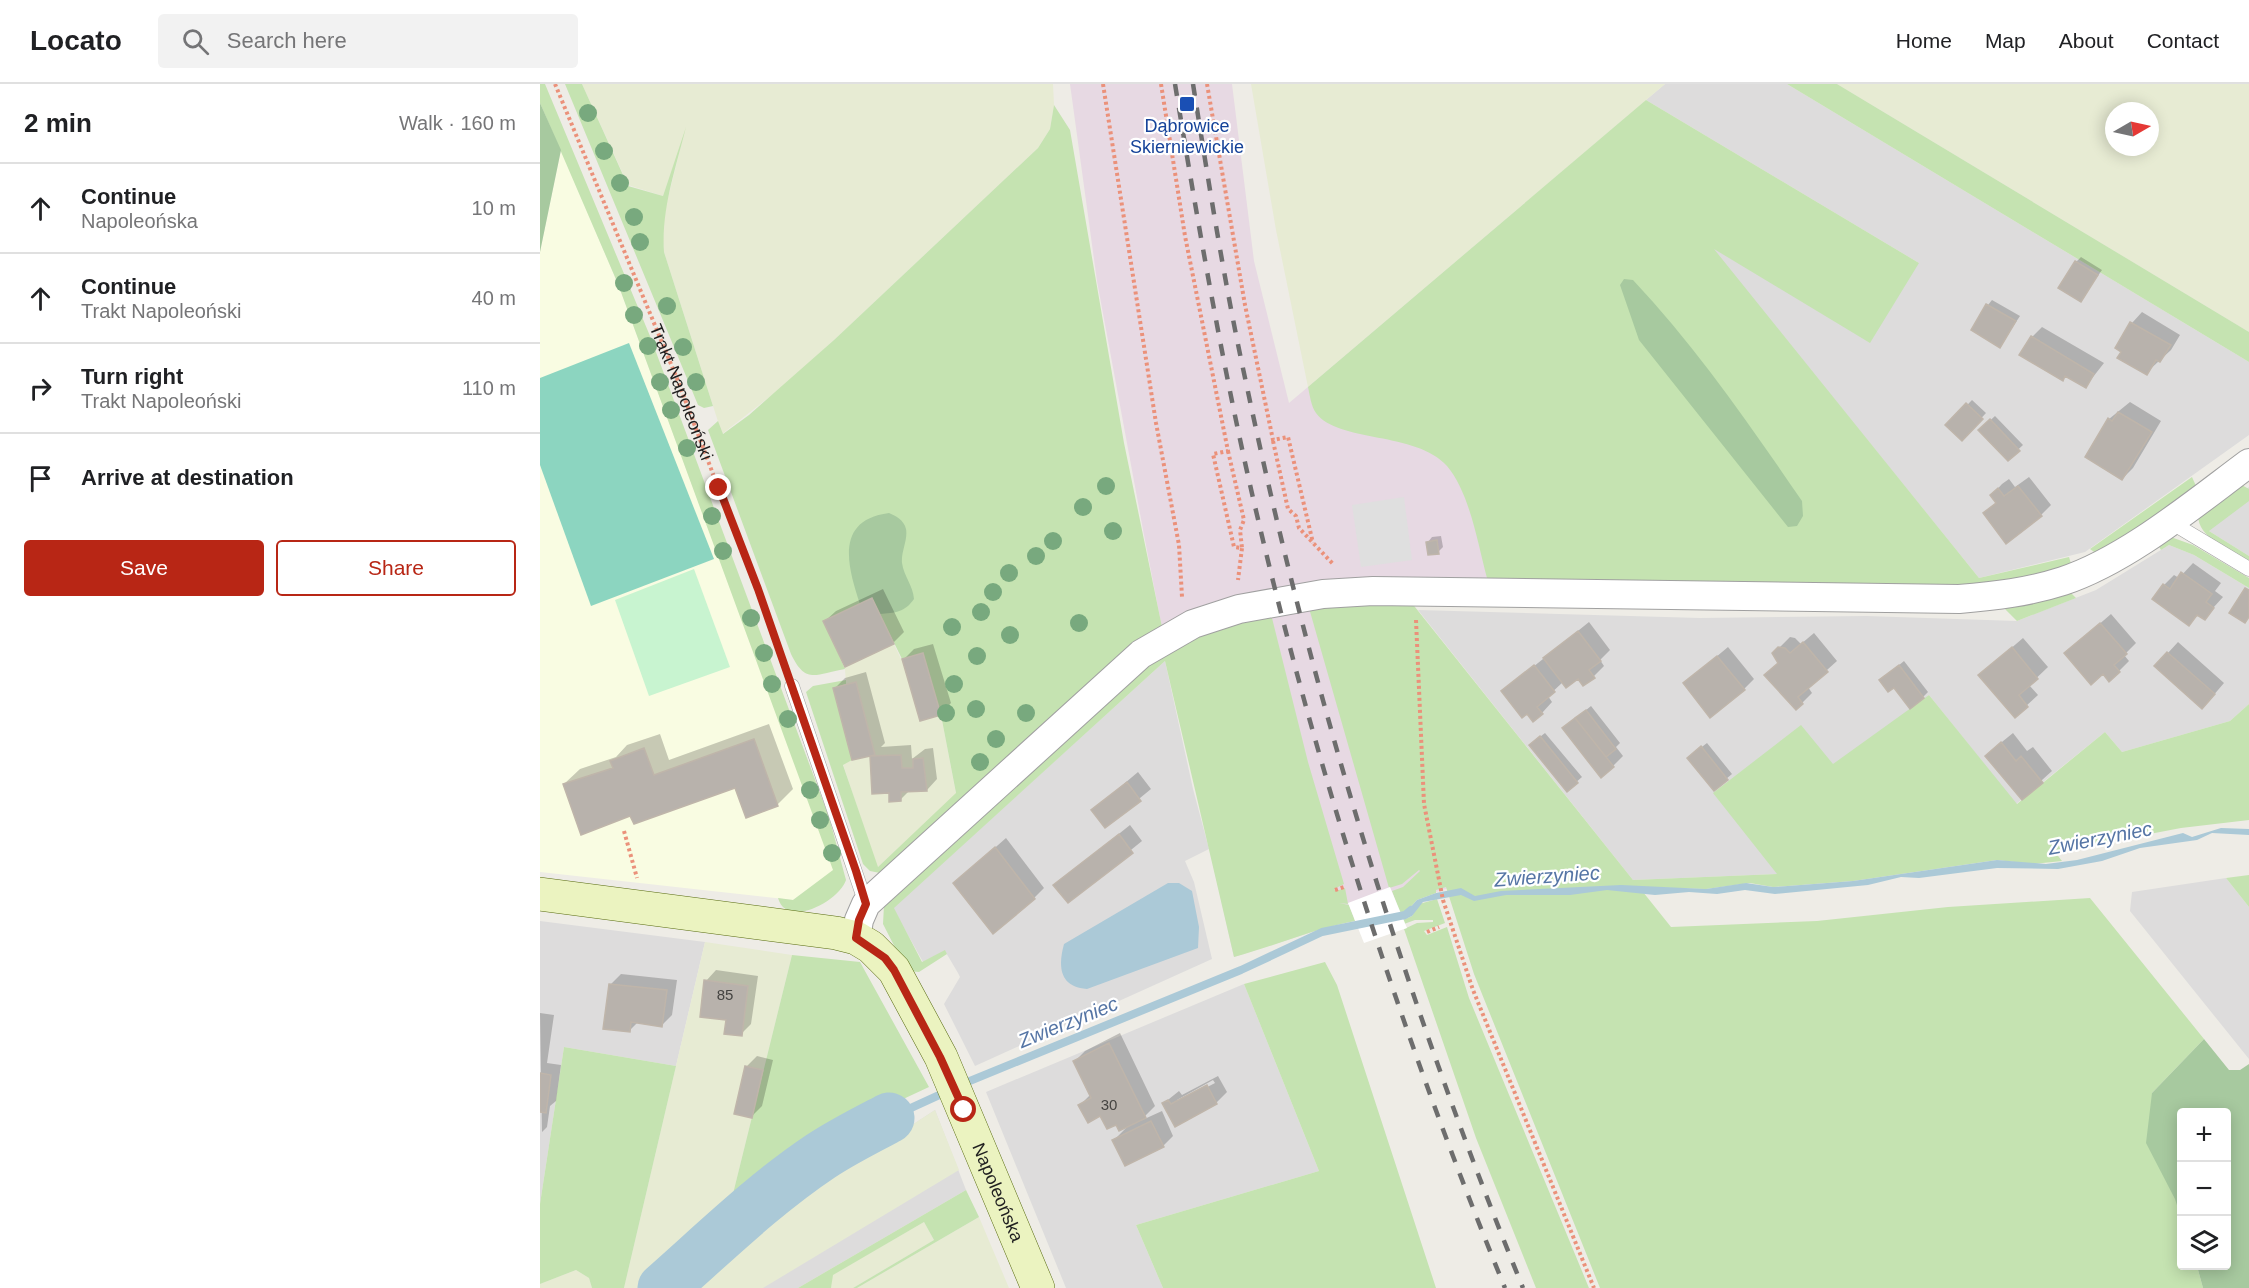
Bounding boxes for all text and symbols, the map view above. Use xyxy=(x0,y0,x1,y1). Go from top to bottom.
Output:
search box xyxy=(158,14,578,68)
text: Locato xyxy=(30,25,122,56)
icon: search xyxy=(179,25,212,58)
text: Search here xyxy=(227,28,347,53)
text: Home xyxy=(1896,29,1952,52)
text: Map xyxy=(1985,29,2026,52)
text: About xyxy=(2059,29,2114,52)
text: Contact xyxy=(2147,29,2219,52)
marker: Dąbrowice Skierniewickie xyxy=(1178,95,1196,113)
north arrow xyxy=(2105,102,2159,156)
text: 2 min xyxy=(24,108,92,138)
text: Walk · 160 m xyxy=(399,112,516,134)
place label: Dąbrowice Skierniewickie xyxy=(1130,116,1244,157)
text: Continue xyxy=(81,184,176,209)
icon: ahead xyxy=(24,192,57,225)
text: 10 m xyxy=(472,197,516,219)
text: Napoleońska xyxy=(81,210,198,232)
text: Continue xyxy=(81,274,176,299)
icon: ahead xyxy=(24,282,57,315)
text: 40 m xyxy=(472,287,516,309)
text: Trakt Napoleoński xyxy=(81,300,241,322)
street label: Trakt Napoleoński xyxy=(646,321,717,463)
text: Turn right xyxy=(81,364,183,389)
icon: right xyxy=(24,372,57,405)
text: 110 m xyxy=(462,377,516,399)
text: Trakt Napoleoński xyxy=(81,390,241,412)
icon: arrive xyxy=(24,462,57,495)
text: Arrive at destination xyxy=(81,465,294,490)
route end xyxy=(705,474,731,500)
button: Save xyxy=(24,540,264,596)
button: Share xyxy=(276,540,516,596)
water label: Zwierzyniec xyxy=(2045,817,2154,859)
water label: Zwierzyniec xyxy=(1493,861,1600,891)
house number: 85 xyxy=(717,986,733,1003)
water label: Zwierzyniec xyxy=(1014,992,1121,1052)
route start xyxy=(950,1096,976,1122)
house number: 30 xyxy=(1101,1096,1117,1113)
map controls xyxy=(2177,1108,2231,1270)
button: + xyxy=(2177,1108,2231,1162)
street label: Napoleońska xyxy=(968,1140,1028,1246)
button: − xyxy=(2177,1162,2231,1216)
button: layers xyxy=(2177,1216,2231,1270)

